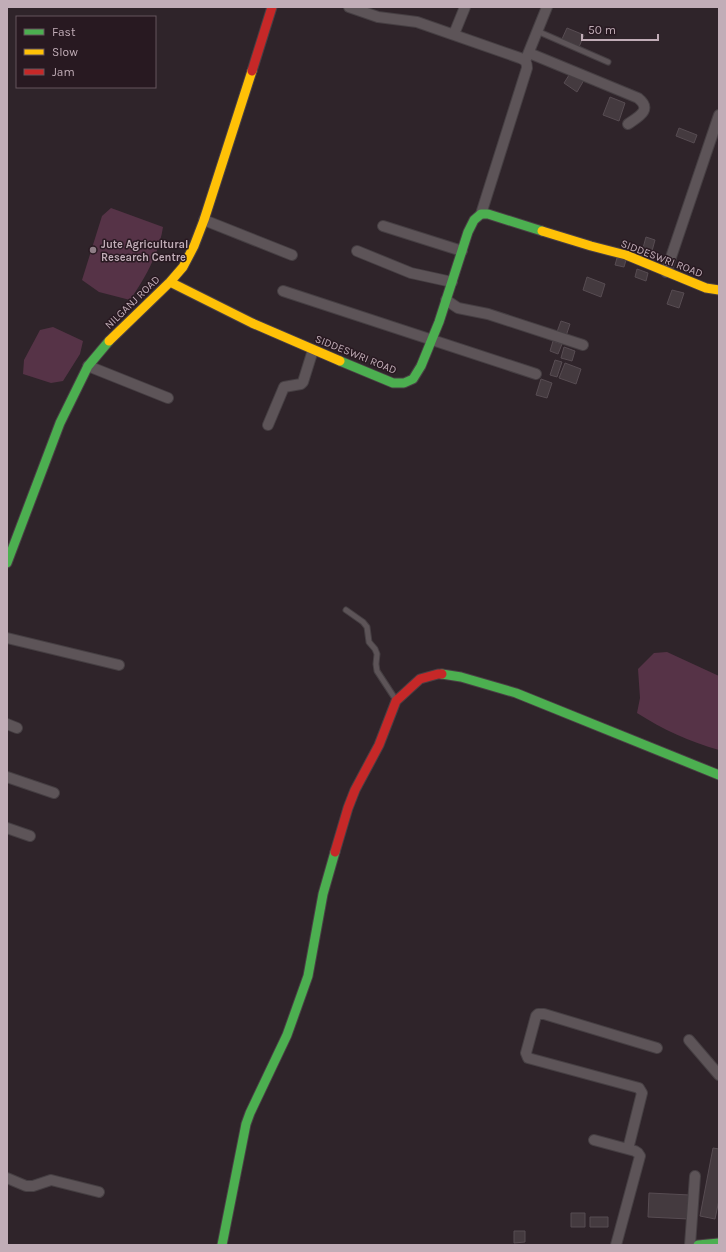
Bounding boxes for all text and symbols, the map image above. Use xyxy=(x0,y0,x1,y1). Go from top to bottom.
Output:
legend xyxy=(16,16,156,88)
scale bar xyxy=(582,16,658,42)
text: 50 m xyxy=(588,23,616,37)
text: Fast xyxy=(52,25,76,39)
text: Slow xyxy=(52,45,78,59)
text: Jam xyxy=(52,65,75,79)
street label: SIDDESWRI ROAD xyxy=(619,237,705,280)
place label: Jute Agricultural Research Centre xyxy=(101,238,188,264)
marker: Jute Agricultural Research Centre xyxy=(88,245,98,255)
street label: NILGANJ ROAD xyxy=(102,273,162,332)
street label: SIDDESWRI ROAD xyxy=(313,332,398,377)

